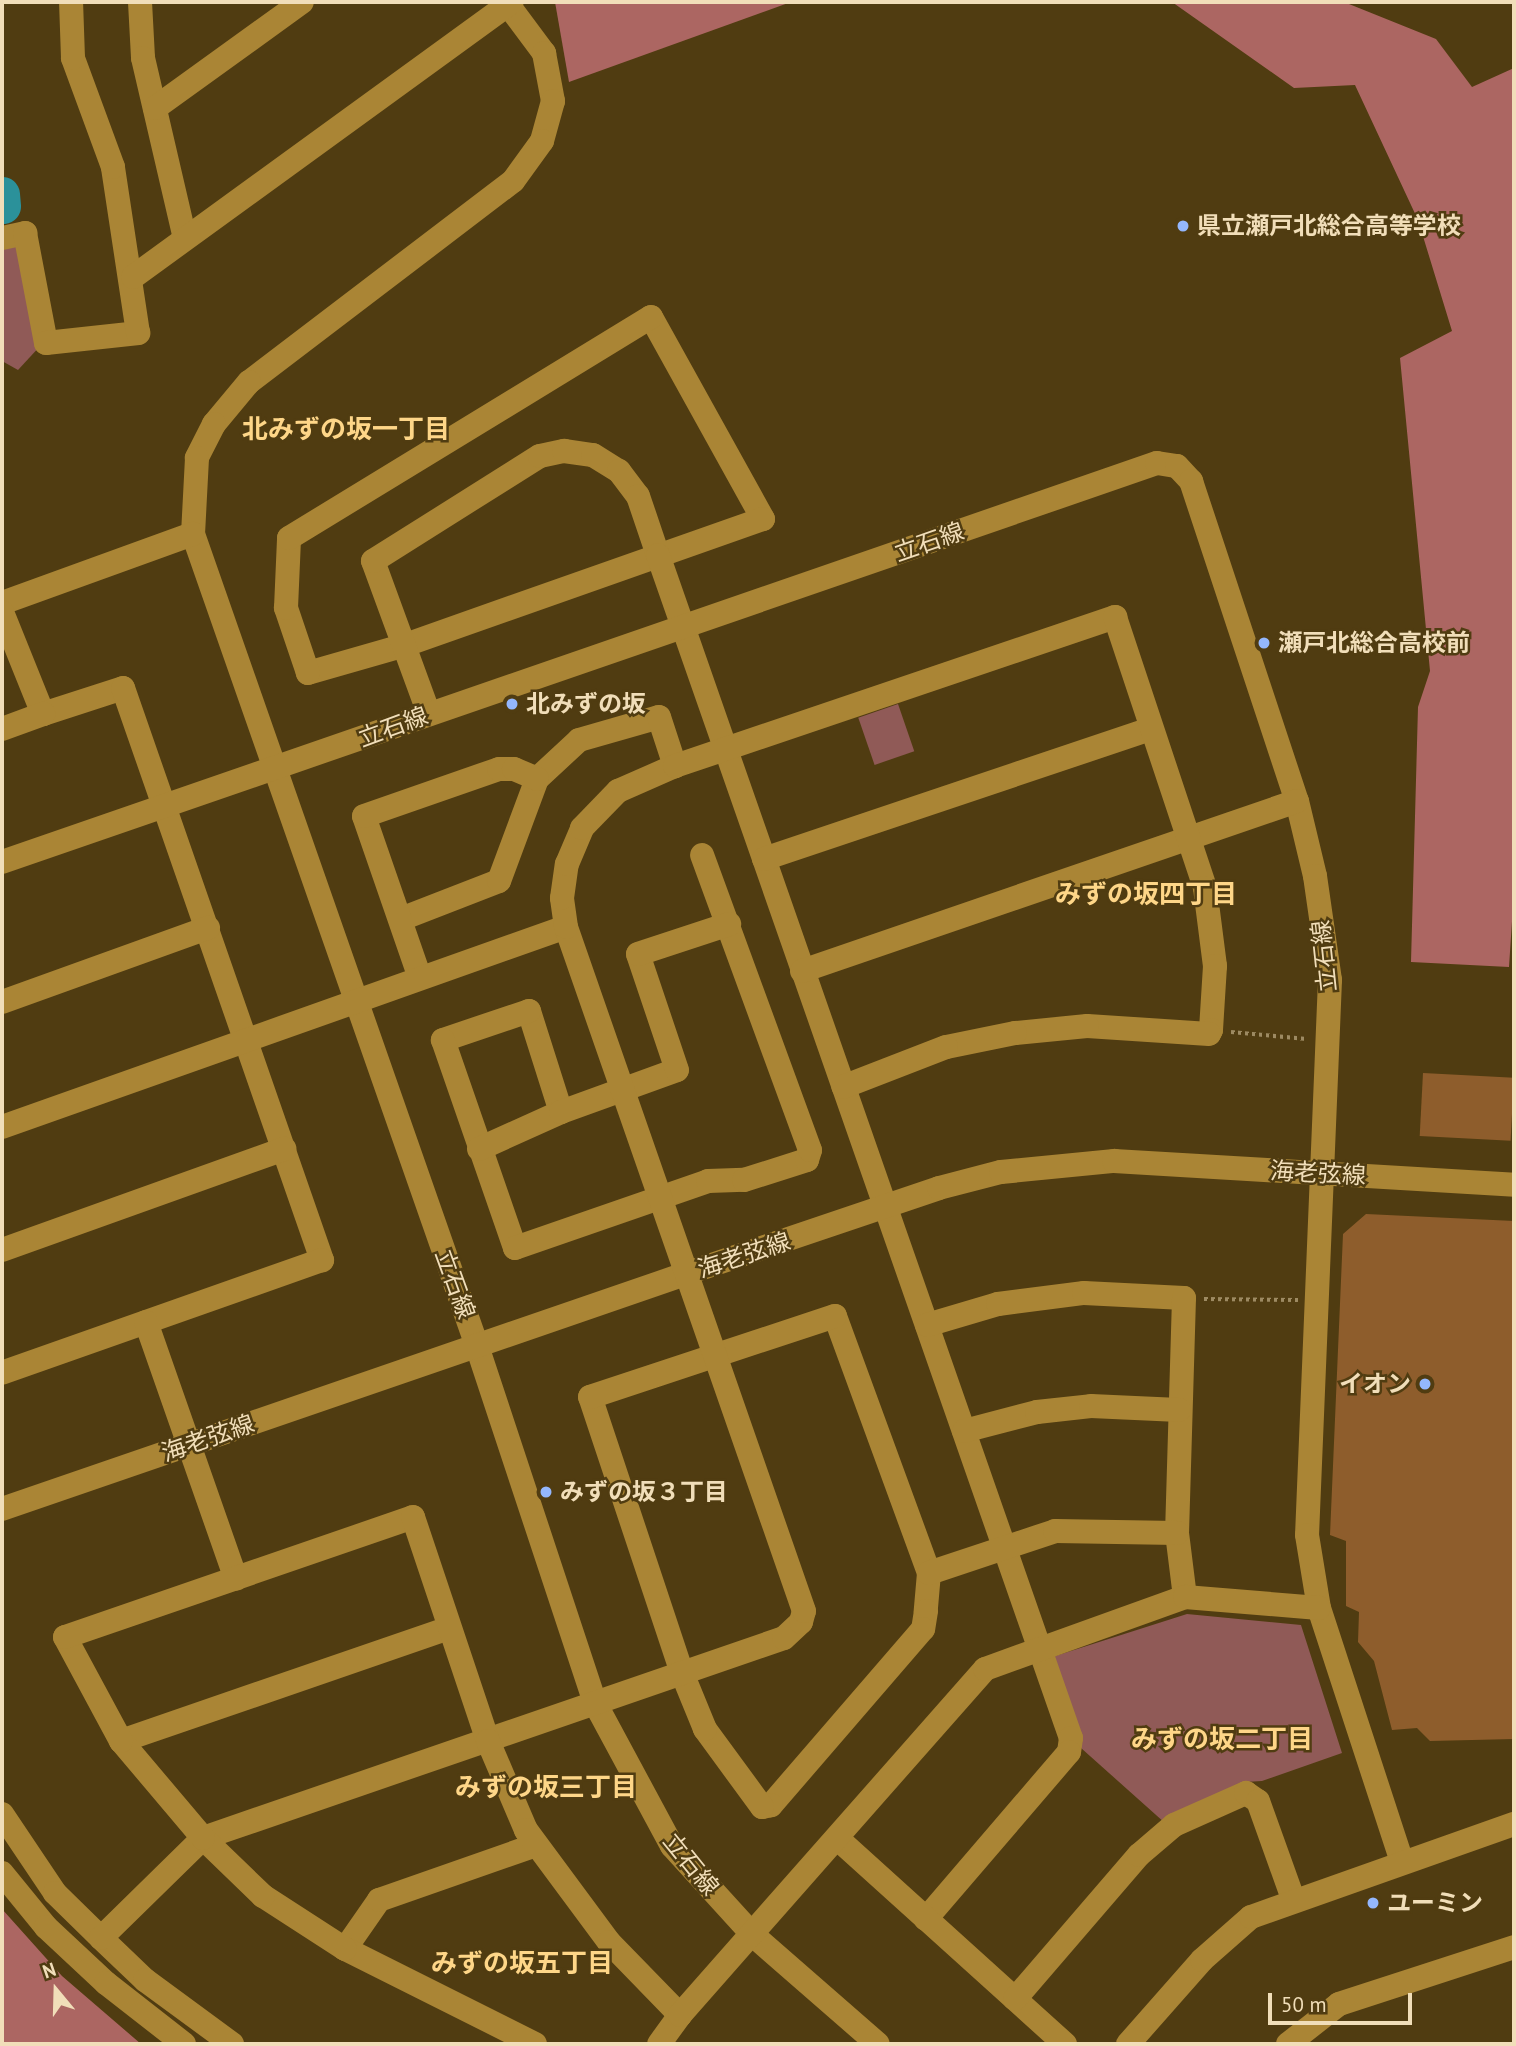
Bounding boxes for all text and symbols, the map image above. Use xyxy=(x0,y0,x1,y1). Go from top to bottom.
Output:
place label: 県立瀬戸北総合高等学校 xyxy=(1197,212,1461,240)
marker: 県立瀬戸北総合高等学校 xyxy=(1175,218,1191,234)
district label: 北みずの坂一丁目 xyxy=(242,413,450,445)
street label: 立石線 xyxy=(890,517,968,567)
place label: 瀬戸北総合高校前 xyxy=(1278,629,1470,657)
marker: 瀬戸北総合高校前 xyxy=(1256,635,1272,651)
place label: 北みずの坂 xyxy=(526,690,646,718)
marker: 北みずの坂 xyxy=(504,696,520,712)
street label: 立石線 xyxy=(354,701,432,753)
district label: みずの坂四丁目 xyxy=(1055,878,1237,910)
street label: 立石線 xyxy=(1306,919,1342,993)
street label: 海老弦線 xyxy=(1269,1156,1367,1190)
street label: 海老弦線 xyxy=(694,1226,794,1284)
street label: 立石線 xyxy=(429,1245,481,1323)
place label: イオン xyxy=(1339,1370,1411,1398)
marker: イオン xyxy=(1417,1376,1433,1392)
street label: 海老弦線 xyxy=(158,1409,258,1467)
place label: みずの坂３丁目 xyxy=(560,1478,728,1506)
marker: みずの坂３丁目 xyxy=(538,1484,554,1500)
district label: みずの坂二丁目 xyxy=(1131,1723,1313,1755)
district label: みずの坂三丁目 xyxy=(455,1771,637,1803)
street label: 立石線 xyxy=(657,1827,725,1901)
place label: ユーミン xyxy=(1387,1889,1483,1917)
marker: ユーミン xyxy=(1365,1895,1381,1911)
district label: みずの坂五丁目 xyxy=(431,1947,613,1979)
north arrow xyxy=(21,1955,91,2025)
text: N xyxy=(39,1957,59,1984)
scale bar xyxy=(1271,1980,1414,2024)
text: 50 m xyxy=(1281,1991,1327,2018)

